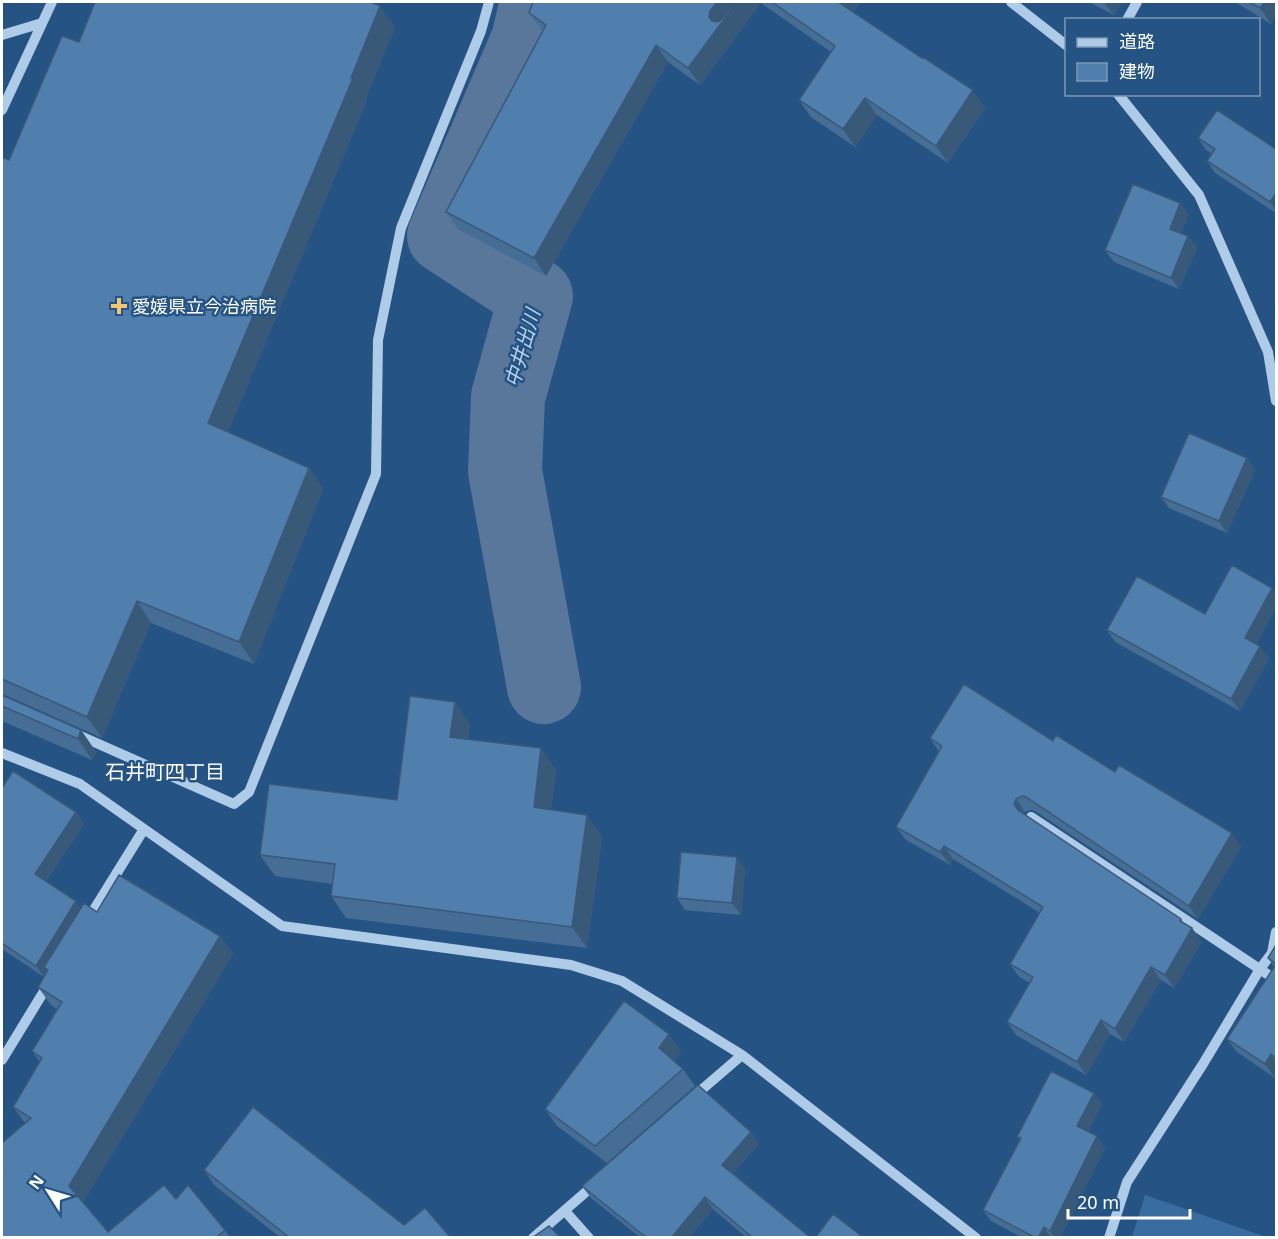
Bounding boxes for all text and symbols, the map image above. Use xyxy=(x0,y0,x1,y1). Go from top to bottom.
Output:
legend xyxy=(1065,18,1260,96)
text: 道路 xyxy=(1119,29,1155,53)
text: 建物 xyxy=(1119,59,1155,83)
place label: 愛媛県立今治病院 xyxy=(132,294,276,318)
marker: 愛媛県立今治病院 xyxy=(110,297,128,315)
water label: 中井出川 xyxy=(498,304,547,390)
district label: 石井町四丁目 xyxy=(105,758,225,785)
north arrow xyxy=(18,1161,78,1221)
text: N xyxy=(23,1170,49,1194)
scale bar xyxy=(1068,1182,1190,1220)
text: 20 m xyxy=(1077,1190,1119,1214)

